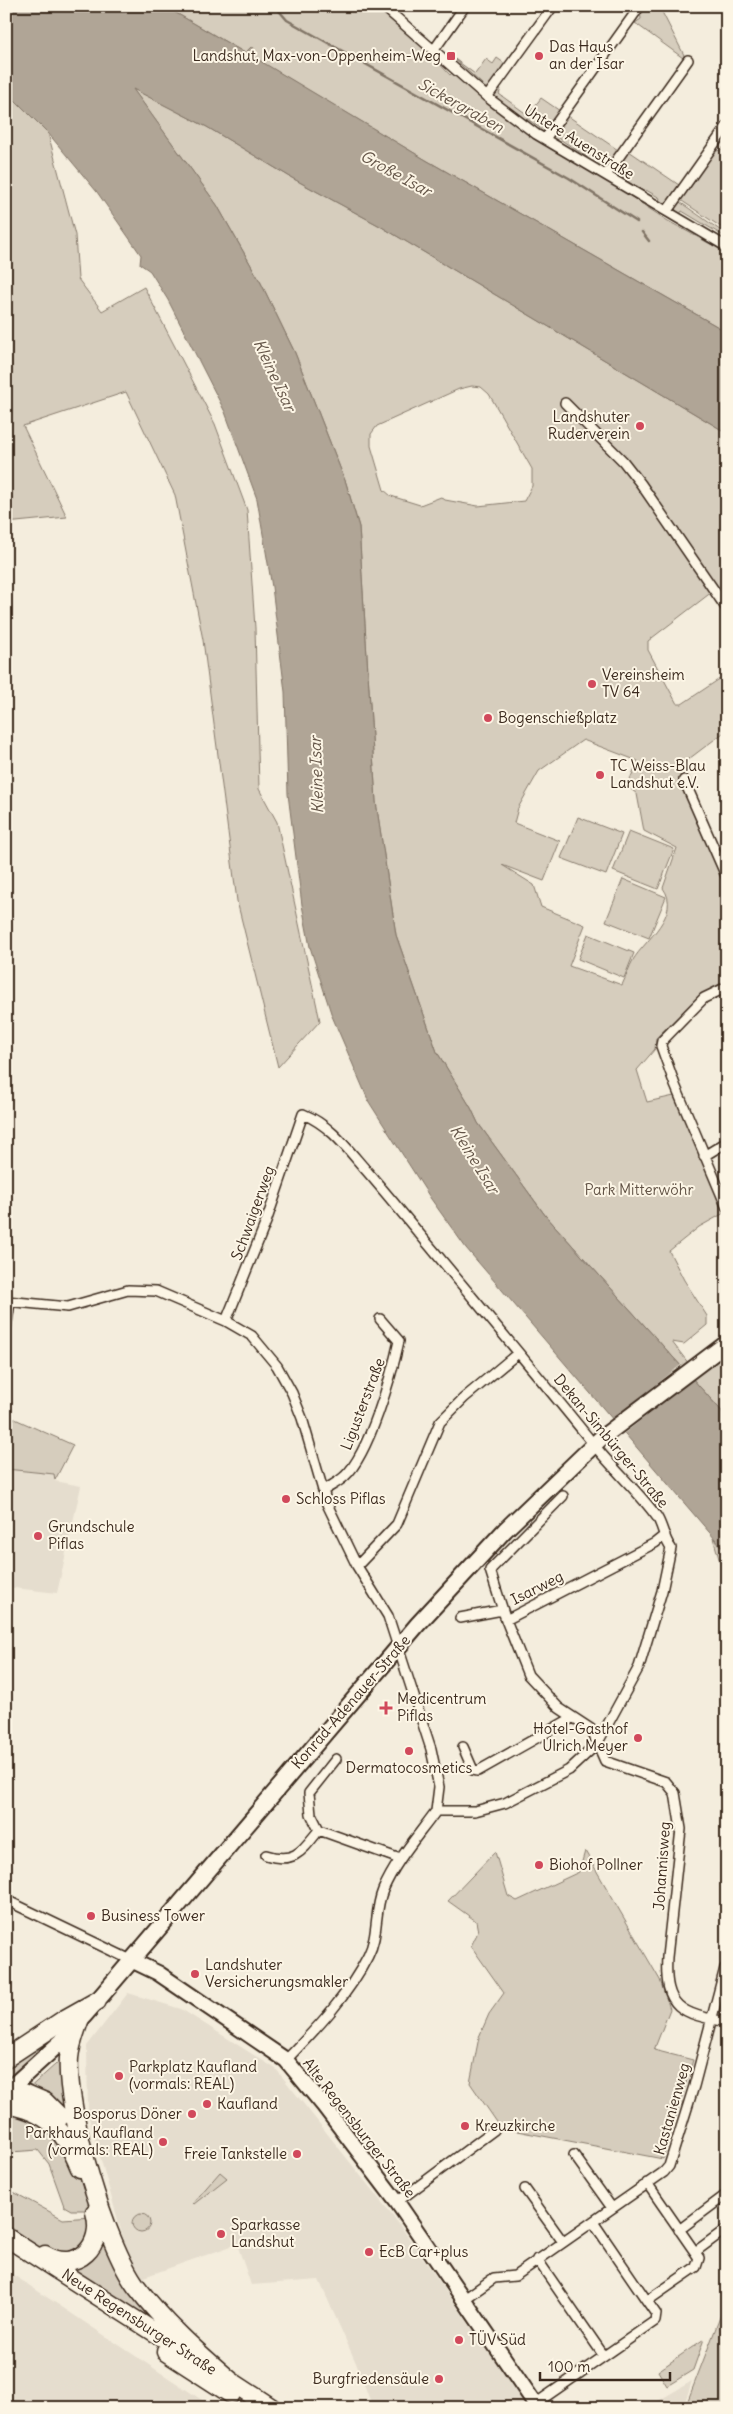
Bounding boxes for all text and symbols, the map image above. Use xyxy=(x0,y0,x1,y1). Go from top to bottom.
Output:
place label: Das Haus an der Isar xyxy=(549,37,624,73)
place label: Landshut, Max-von-Oppenheim-Weg xyxy=(192,46,441,65)
marker: Landshut, Max-von-Oppenheim-Weg xyxy=(445,50,457,62)
marker: Das Haus an der Isar xyxy=(533,50,545,62)
water label: Sickergraben xyxy=(415,73,508,137)
street label: Untere Auenstraße xyxy=(521,100,638,183)
water label: Große Isar xyxy=(357,145,437,202)
water label: Kleine Isar xyxy=(250,336,301,416)
place label: Landshuter Ruderverein xyxy=(548,407,630,443)
marker: Landshuter Ruderverein xyxy=(634,420,646,432)
place label: Vereinsheim TV 64 xyxy=(602,665,685,701)
marker: Vereinsheim TV 64 xyxy=(586,678,598,690)
place label: Bogenschießplatz xyxy=(498,708,617,727)
marker: Bogenschießplatz xyxy=(482,712,494,724)
water label: Kleine Isar xyxy=(305,734,327,814)
place label: TC Weiss-Blau Landshut e.V. xyxy=(610,756,706,792)
marker: TC Weiss-Blau Landshut e.V. xyxy=(594,769,606,781)
water label: Kleine Isar xyxy=(446,1121,505,1199)
street label: Schwaigerweg xyxy=(227,1163,278,1263)
park label: Park Mitterwöhr xyxy=(584,1180,694,1199)
street label: Ligusterstraße xyxy=(336,1355,389,1453)
street label: Dekan-Simbürger-Straße xyxy=(550,1370,673,1511)
place label: Schloss Piflas xyxy=(296,1489,386,1508)
marker: Schloss Piflas xyxy=(280,1493,292,1505)
place label: Grundschule Piflas xyxy=(48,1517,134,1553)
marker: Grundschule Piflas xyxy=(32,1530,44,1542)
street label: Isarweg xyxy=(507,1566,566,1609)
street label: Konrad-Adenauer-Straße xyxy=(287,1631,414,1773)
place label: Medicentrum Piflas xyxy=(397,1689,486,1725)
marker: Medicentrum Piflas xyxy=(379,1701,393,1715)
place label: Hotel-Gasthof Ulrich Meyer xyxy=(533,1719,629,1755)
marker: Hotel-Gasthof Ulrich Meyer xyxy=(632,1732,644,1744)
marker: Dermatocosmetics xyxy=(403,1745,415,1757)
place label: Dermatocosmetics xyxy=(346,1758,473,1777)
street label: Johannisweg xyxy=(649,1821,674,1911)
place label: Biohof Pollner xyxy=(549,1855,643,1874)
marker: Biohof Pollner xyxy=(533,1859,545,1871)
place label: Business Tower xyxy=(101,1906,205,1925)
marker: Business Tower xyxy=(85,1910,97,1922)
place label: Landshuter Versicherungsmakler xyxy=(205,1955,348,1991)
marker: Landshuter Versicherungsmakler xyxy=(189,1968,201,1980)
street label: Alte Regensburger Straße xyxy=(299,2054,420,2201)
place label: Parkplatz Kaufland (vormals: REAL) xyxy=(129,2057,257,2093)
street label: Kastanienweg xyxy=(649,2061,694,2157)
marker: Parkplatz Kaufland (vormals: REAL) xyxy=(113,2070,125,2082)
place label: Kaufland xyxy=(217,2094,278,2113)
marker: Kaufland xyxy=(201,2098,213,2110)
place label: Bosporus Döner xyxy=(73,2104,182,2123)
marker: Bosporus Döner xyxy=(186,2108,198,2120)
place label: Kreuzkirche xyxy=(475,2116,555,2135)
marker: Kreuzkirche xyxy=(459,2120,471,2132)
place label: Parkhaus Kaufland (vormals: REAL) xyxy=(25,2123,153,2159)
marker: Parkhaus Kaufland (vormals: REAL) xyxy=(157,2136,169,2148)
place label: Freie Tankstelle xyxy=(184,2144,287,2163)
marker: Freie Tankstelle xyxy=(291,2148,303,2160)
place label: Sparkasse Landshut xyxy=(231,2215,300,2251)
marker: Sparkasse Landshut xyxy=(215,2228,227,2240)
place label: EcB Car+plus xyxy=(379,2242,468,2261)
marker: EcB Car+plus xyxy=(363,2246,375,2258)
street label: Neue Regensburger Straße xyxy=(58,2264,220,2379)
place label: TÜV Süd xyxy=(469,2330,526,2349)
marker: TÜV Süd xyxy=(453,2334,465,2346)
scale bar xyxy=(540,2349,670,2381)
text: 100 m xyxy=(548,2357,590,2376)
place label: Burgfriedensäule xyxy=(313,2369,429,2388)
marker: Burgfriedensäule xyxy=(433,2373,445,2385)

